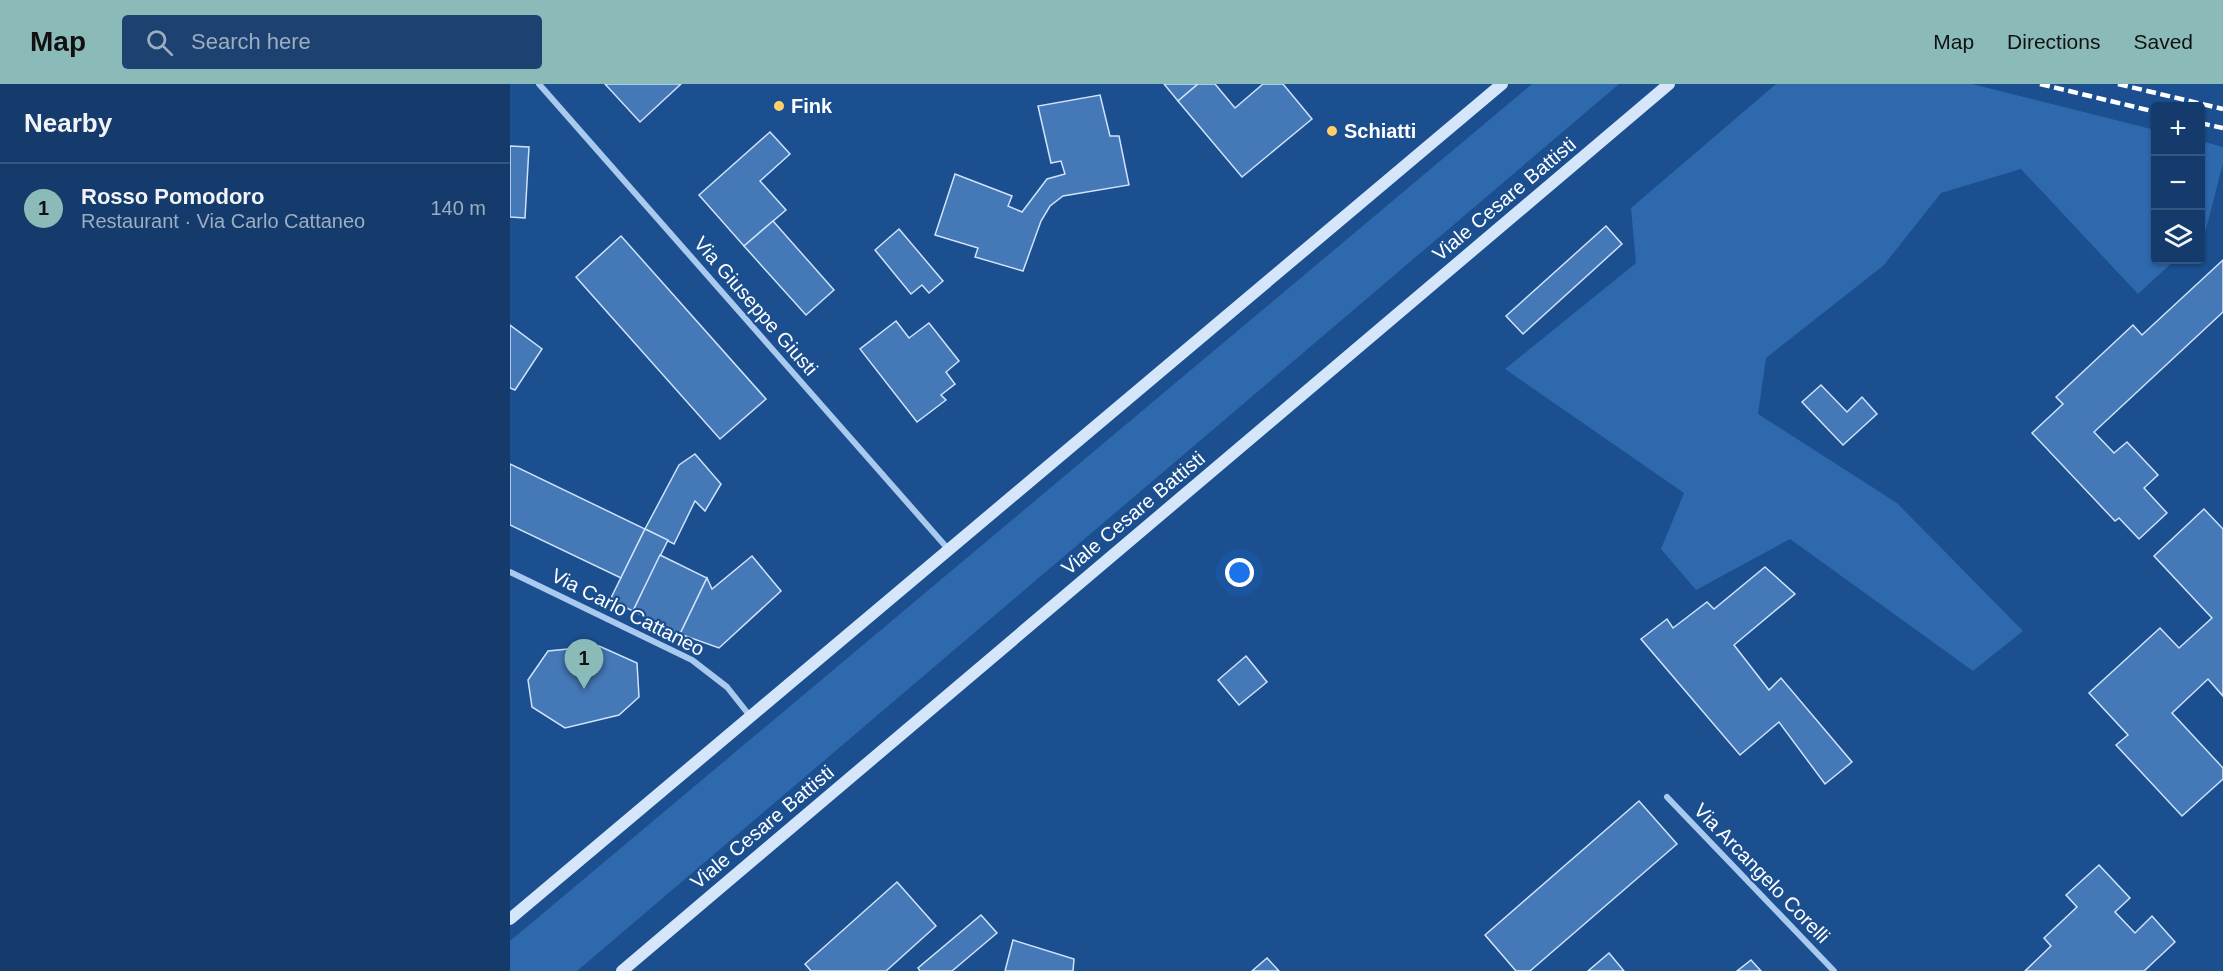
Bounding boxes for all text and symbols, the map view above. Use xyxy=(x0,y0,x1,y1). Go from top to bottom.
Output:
search box xyxy=(122,15,542,69)
text: Map xyxy=(30,26,86,57)
icon: search xyxy=(143,26,176,59)
text: Search here xyxy=(191,29,311,54)
text: Map xyxy=(1933,30,1974,53)
text: Directions xyxy=(2007,30,2100,53)
text: Saved xyxy=(2133,30,2193,53)
place label: Fink xyxy=(791,95,833,117)
marker: Fink xyxy=(772,99,786,113)
map controls xyxy=(2151,102,2205,264)
button: + xyxy=(2151,102,2205,156)
text: Nearby xyxy=(24,108,112,138)
place label: Schiatti xyxy=(1344,120,1416,142)
marker: Schiatti xyxy=(1325,124,1339,138)
street label: Viale Cesare Battisti xyxy=(1428,133,1580,265)
button: − xyxy=(2151,156,2205,210)
text: Rosso Pomodoro xyxy=(81,184,264,209)
text: 1 xyxy=(38,197,49,219)
text: 140 m xyxy=(430,197,486,219)
text: Restaurant · Via Carlo Cattaneo xyxy=(81,210,365,232)
button: layers xyxy=(2151,210,2205,264)
street label: Via Giuseppe Giusti xyxy=(690,232,822,380)
street label: Viale Cesare Battisti xyxy=(1057,447,1209,579)
your location xyxy=(1225,558,1254,587)
street label: Via Carlo Cattaneo xyxy=(548,564,708,660)
pin: 1 xyxy=(564,640,604,689)
street label: Viale Cesare Battisti xyxy=(686,761,838,893)
street label: Via Arcangelo Corelli xyxy=(1690,799,1834,947)

